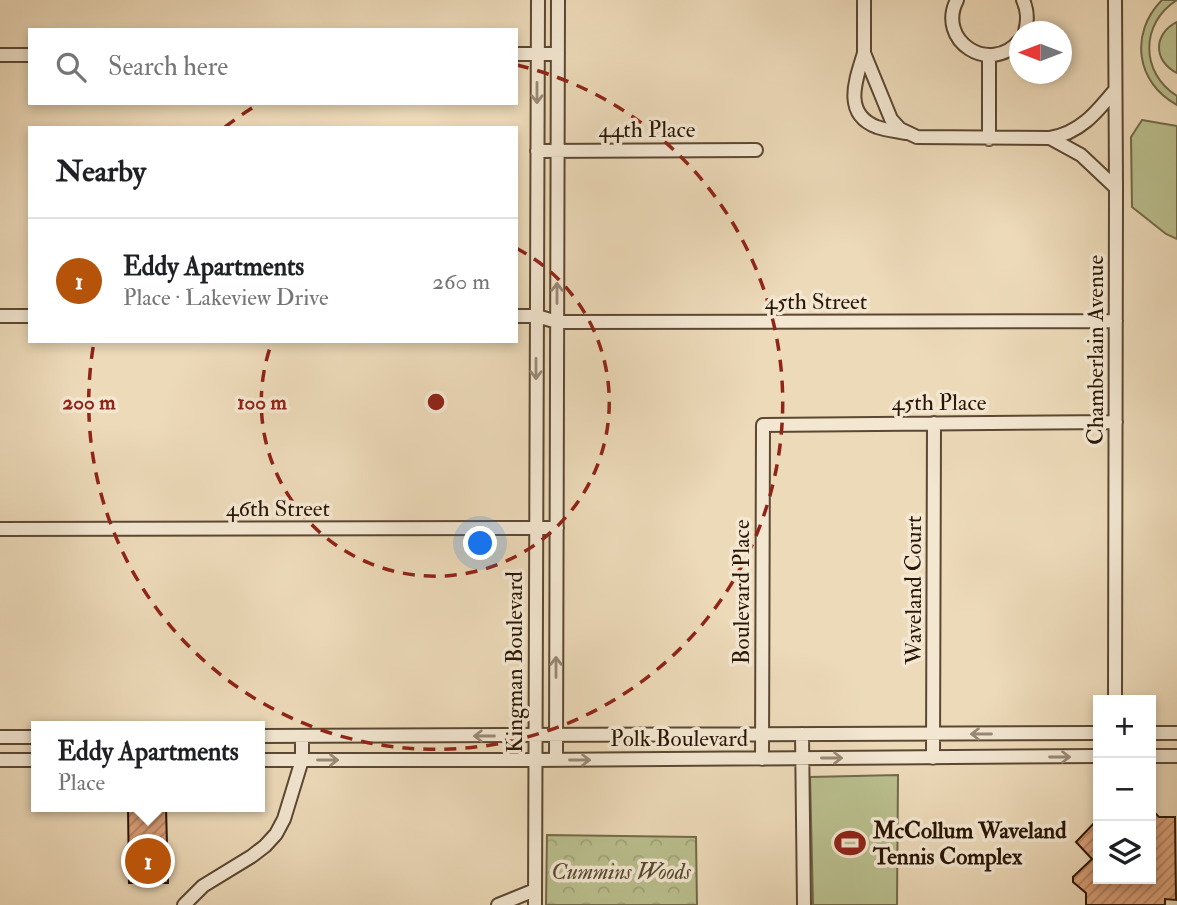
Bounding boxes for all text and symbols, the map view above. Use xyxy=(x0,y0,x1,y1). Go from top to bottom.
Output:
north arrow xyxy=(1009,21,1072,84)
search box xyxy=(28,28,518,105)
icon: search xyxy=(52,48,90,86)
text: Search here xyxy=(108,51,228,83)
one-way arrow xyxy=(530,81,544,104)
street label: 44th Place xyxy=(599,115,696,144)
text: Nearby xyxy=(56,153,146,190)
text: Eddy Apartments xyxy=(123,251,304,283)
street label: Chamberlain Avenue xyxy=(1081,255,1110,445)
text: 1 xyxy=(75,267,83,296)
text: 260 m xyxy=(432,267,490,296)
one-way arrow xyxy=(551,282,564,305)
text: Place · Lakeview Drive xyxy=(123,283,329,312)
street label: 45th Street xyxy=(765,287,867,316)
one-way arrow xyxy=(529,357,543,380)
street label: 45th Place xyxy=(892,388,987,417)
text: 200 m xyxy=(63,389,116,416)
text: 100 m xyxy=(237,389,288,416)
centre of rings xyxy=(424,390,448,414)
street label: 46th Street xyxy=(226,494,330,523)
street label: Waveland Court xyxy=(899,516,928,665)
street label: Boulevard Place xyxy=(727,519,756,665)
your location xyxy=(463,526,497,560)
street label: Kingman Boulevard xyxy=(500,571,529,753)
one-way arrow xyxy=(549,656,563,679)
map controls xyxy=(1093,695,1156,884)
button: + xyxy=(1093,695,1156,758)
popup xyxy=(31,721,265,812)
street label: Polk Boulevard xyxy=(610,724,748,753)
one-way arrow xyxy=(970,727,993,741)
one-way arrow xyxy=(473,729,496,743)
text: Eddy Apartments xyxy=(57,736,239,768)
one-way arrow xyxy=(1048,750,1071,764)
one-way arrow xyxy=(820,751,843,765)
one-way arrow xyxy=(316,753,339,767)
one-way arrow xyxy=(568,753,591,767)
button: − xyxy=(1093,758,1156,821)
text: Place xyxy=(57,768,105,797)
place label: McCollum Waveland Tennis Complex xyxy=(872,816,1067,872)
button: layers xyxy=(1093,821,1156,884)
sports icon: McCollum Waveland Tennis Complex xyxy=(833,826,867,860)
pin: 1 xyxy=(125,835,171,887)
park label: Cummins Woods xyxy=(551,857,691,886)

